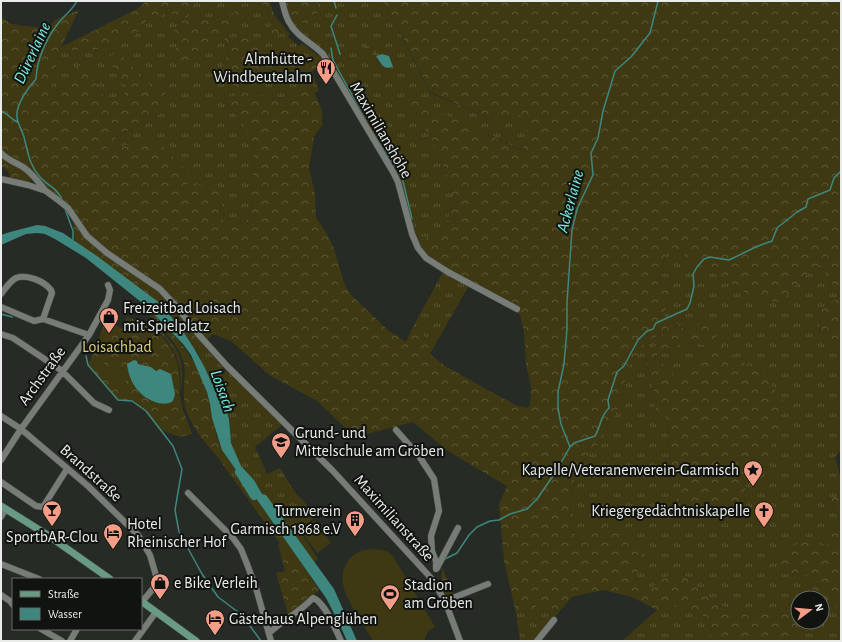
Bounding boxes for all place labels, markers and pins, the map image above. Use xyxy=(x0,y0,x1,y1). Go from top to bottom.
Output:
place label: Almhütte - Windbeutelalm xyxy=(213,51,312,85)
restaurant icon: Almhütte - Windbeutelalm xyxy=(315,57,337,85)
place label: Freizeitbad Loisach mit Spielplatz xyxy=(123,300,241,334)
shop icon: Freizeitbad Loisach mit Spielplatz xyxy=(98,306,120,334)
place label: Grund- und Mittelschule am Gröben xyxy=(295,425,444,459)
school or university icon: Grund- und Mittelschule am Gröben xyxy=(270,431,292,459)
place icon: Kapelle/Veteranenverein-Garmisch xyxy=(742,459,764,487)
place label: Kapelle/Veteranenverein-Garmisch xyxy=(521,462,739,478)
bar icon: SportbAR-Clou xyxy=(41,499,63,527)
church icon: Kriegergedächtniskapelle xyxy=(753,500,775,528)
place label: Turnverein Garmisch 1868 e.V xyxy=(230,503,341,537)
place label: Kriegergedächtniskapelle xyxy=(591,503,750,519)
building icon: Turnverein Garmisch 1868 e.V xyxy=(344,509,366,537)
place label: Hotel Rheinischer Hof xyxy=(127,516,227,550)
hotel icon: Hotel Rheinischer Hof xyxy=(102,522,124,550)
place label: SportbAR-Clou xyxy=(6,529,98,545)
shop icon: e Bike Verleih xyxy=(149,572,171,600)
place label: e Bike Verleih xyxy=(174,575,258,591)
place label: Stadion am Gröben xyxy=(404,577,473,611)
sports icon: Stadion am Gröben xyxy=(379,583,401,611)
hotel icon: Gästehaus Alpenglühen xyxy=(204,608,226,636)
place label: Gästehaus Alpenglühen xyxy=(229,611,377,627)

